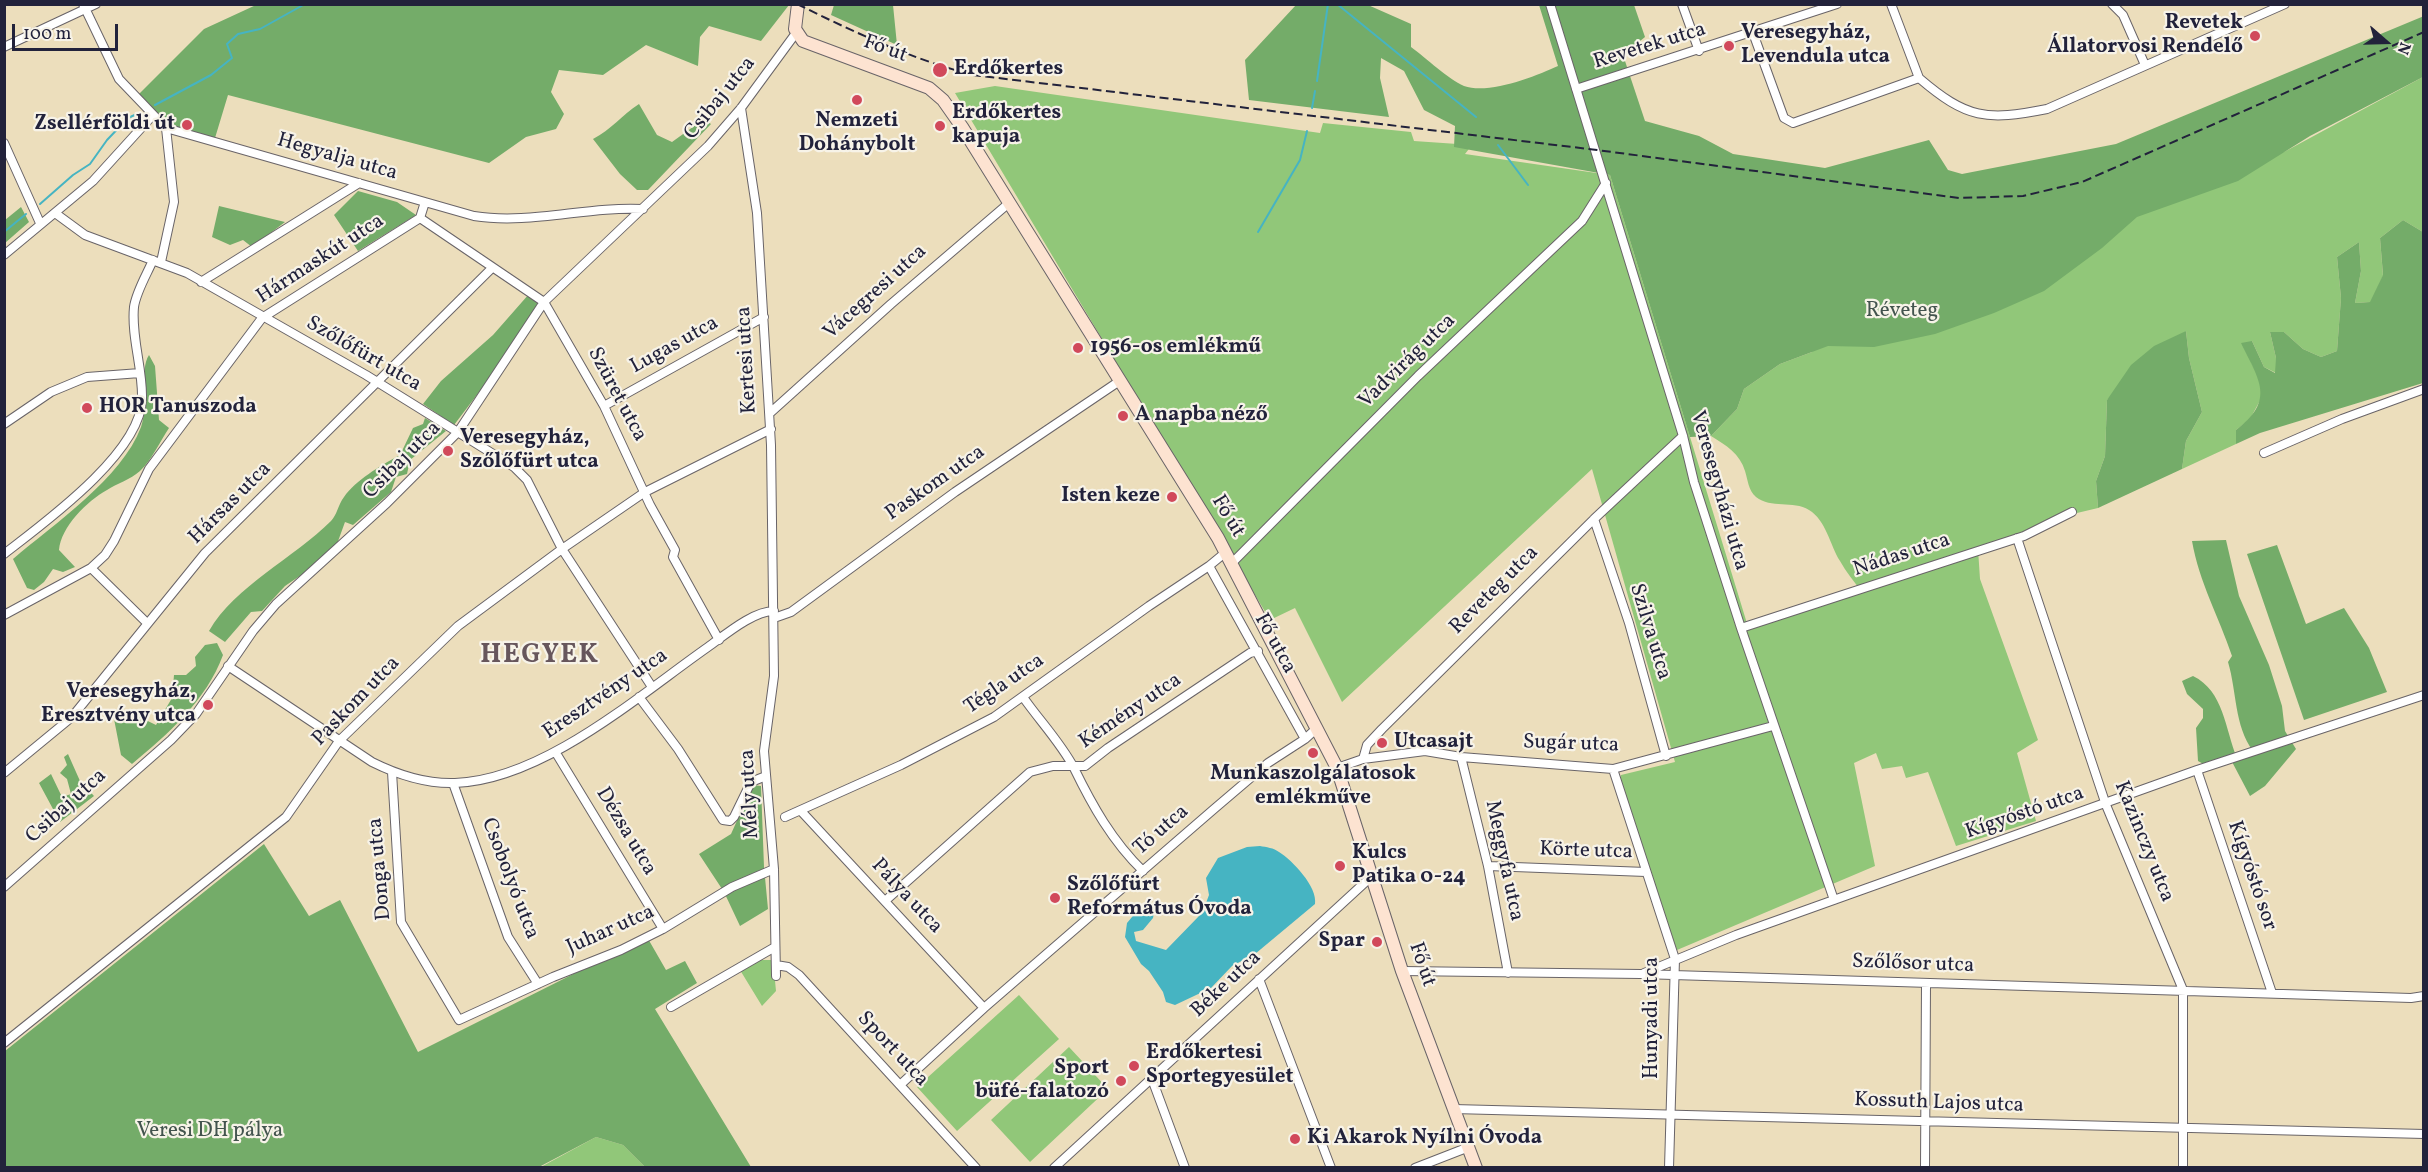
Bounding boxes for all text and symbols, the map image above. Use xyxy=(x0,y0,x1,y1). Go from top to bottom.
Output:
place label: Revetek Állatorvosi Rendelő xyxy=(2047,11,2243,61)
scale bar xyxy=(15,12,122,50)
north arrow xyxy=(2356,12,2416,72)
street label: Revetek utca xyxy=(1591,18,1709,76)
place label: Veresegyház, Levendula utca xyxy=(1741,21,1890,71)
text: 100 m xyxy=(23,22,72,47)
marker: Revetek Állatorvosi Rendelő xyxy=(2248,29,2262,43)
street label: Fő út xyxy=(859,30,911,70)
marker: Veresegyház, Levendula utca xyxy=(1722,39,1736,53)
text: N xyxy=(2391,39,2415,57)
street label: Csibaj utca xyxy=(680,52,762,146)
place label: Erdőkertes xyxy=(954,57,1063,83)
marker: Erdőkertes xyxy=(931,61,949,79)
marker: Nemzeti Dohánybolt xyxy=(850,93,864,107)
place label: Erdőkertes kapuja xyxy=(952,101,1061,151)
place label: Nemzeti Dohánybolt xyxy=(799,109,915,159)
place label: Zsellérföldi út xyxy=(34,112,175,138)
marker: Zsellérföldi út xyxy=(180,118,194,132)
marker: Erdőkertes kapuja xyxy=(933,119,947,133)
street label: Hegyalja utca xyxy=(274,129,400,187)
street label: Hármaskút utca xyxy=(253,209,389,311)
street label: Vácegresi utca xyxy=(819,240,933,346)
park label: Réveteg xyxy=(1866,299,1938,325)
street label: Kertesi utca xyxy=(733,306,763,414)
street label: Vadvirág utca xyxy=(1354,309,1462,415)
street label: Szőlőfürt utca xyxy=(301,312,425,398)
street label: Lugas utca xyxy=(627,312,723,380)
place label: 1956-os emlékmű xyxy=(1090,335,1261,361)
marker: 1956-os emlékmű xyxy=(1071,341,1085,355)
street label: Szüret utca xyxy=(581,344,651,446)
place label: HOR Tanuszoda xyxy=(99,395,257,421)
marker: HOR Tanuszoda xyxy=(80,401,94,415)
place label: A napba néző xyxy=(1135,403,1268,429)
street label: Veresegyházi utca xyxy=(1683,408,1753,574)
marker: A napba néző xyxy=(1116,409,1130,423)
street label: Csibaj utca xyxy=(359,417,447,505)
place label: Veresegyház, Szőlőfürt utca xyxy=(460,426,599,476)
street label: Paskom utca xyxy=(881,441,991,527)
marker: Veresegyház, Szőlőfürt utca xyxy=(441,444,455,458)
street label: Hársas utca xyxy=(184,457,278,551)
place label: Isten keze xyxy=(1061,484,1160,510)
marker: Isten keze xyxy=(1165,490,1179,504)
street label: Fő út xyxy=(1205,491,1249,543)
street label: Nádas utca xyxy=(1850,529,1954,583)
street label: Reveteg utca xyxy=(1445,541,1545,641)
street label: Szilva utca xyxy=(1622,581,1676,683)
street label: Fő utca xyxy=(1247,609,1301,679)
district label: HEGYEK xyxy=(480,641,600,673)
street label: Eresztvény utca xyxy=(539,644,673,746)
street label: Tégla utca xyxy=(960,649,1050,721)
street label: Paskom utca xyxy=(308,652,406,752)
street label: Kémény utca xyxy=(1075,669,1187,755)
place label: Veresegyház, Eresztvény utca xyxy=(41,680,196,730)
marker: Veresegyház, Eresztvény utca xyxy=(201,698,215,712)
place label: Utcasajt xyxy=(1394,730,1473,756)
street label: Sugár utca xyxy=(1522,731,1620,759)
marker: Utcasajt xyxy=(1375,736,1389,750)
marker: Munkaszolgálatosok emlékműve xyxy=(1306,746,1320,760)
street label: Mély utca xyxy=(736,749,766,839)
place label: Munkaszolgálatosok emlékműve xyxy=(1210,762,1416,812)
street label: Csibaj utca xyxy=(21,764,113,850)
street label: Kazinczy utca xyxy=(2107,778,2179,906)
street label: Kígyóstó utca xyxy=(1962,782,2088,846)
street label: Dézsa utca xyxy=(589,783,661,881)
street label: Meggyfa utca xyxy=(1478,798,1528,924)
street label: Tó utca xyxy=(1129,800,1195,862)
street label: Csobolyó utca xyxy=(474,815,544,943)
street label: Donga utca xyxy=(364,816,398,922)
street label: Kígyóstó sor xyxy=(2221,818,2281,934)
street label: Körte utca xyxy=(1539,838,1633,866)
place label: Kulcs Patika 0-24 xyxy=(1352,841,1466,891)
street label: Pálya utca xyxy=(865,854,947,940)
marker: Kulcs Patika 0-24 xyxy=(1333,859,1347,873)
place label: Szőlőfürt Református Óvoda xyxy=(1067,873,1252,923)
marker: Szőlőfürt Református Óvoda xyxy=(1048,891,1062,905)
street label: Juhar utca xyxy=(563,900,659,962)
place label: Spar xyxy=(1319,929,1365,955)
marker: Spar xyxy=(1370,935,1384,949)
street label: Fő út xyxy=(1402,939,1440,991)
street label: Béke utca xyxy=(1187,946,1267,1024)
street label: Szőlősor utca xyxy=(1851,950,1975,980)
street label: Hunyadi utca xyxy=(1640,957,1666,1079)
street label: Sport utca xyxy=(851,1007,933,1093)
place label: Erdőkertesi Sportegyesület xyxy=(1146,1041,1293,1091)
place label: Sport büfé-falatozó xyxy=(975,1056,1109,1106)
marker: Erdőkertesi Sportegyesület xyxy=(1127,1059,1141,1073)
marker: Sport büfé-falatozó xyxy=(1114,1074,1128,1088)
street label: Kossuth Lajos utca xyxy=(1854,1088,2024,1120)
park label: Veresi DH pálya xyxy=(137,1119,283,1145)
place label: Ki Akarok Nyílni Óvoda xyxy=(1307,1126,1542,1152)
marker: Ki Akarok Nyílni Óvoda xyxy=(1288,1132,1302,1146)

